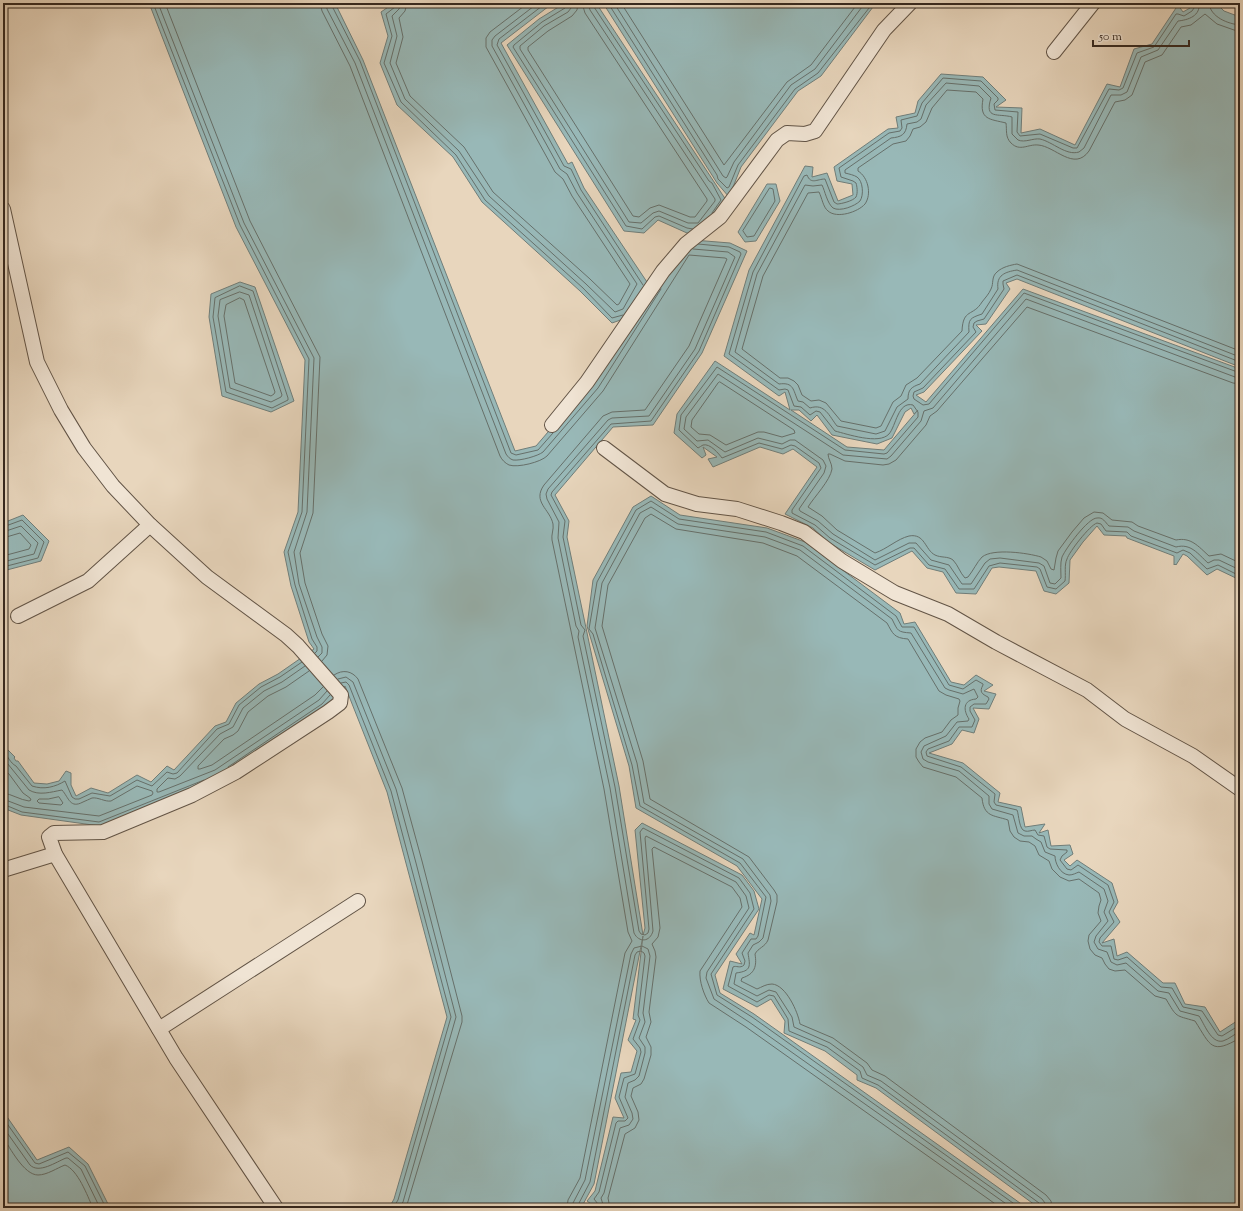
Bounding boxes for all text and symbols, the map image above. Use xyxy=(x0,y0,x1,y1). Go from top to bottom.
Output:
scale bar xyxy=(1093,22,1189,48)
text: 50 m xyxy=(1098,28,1122,46)

